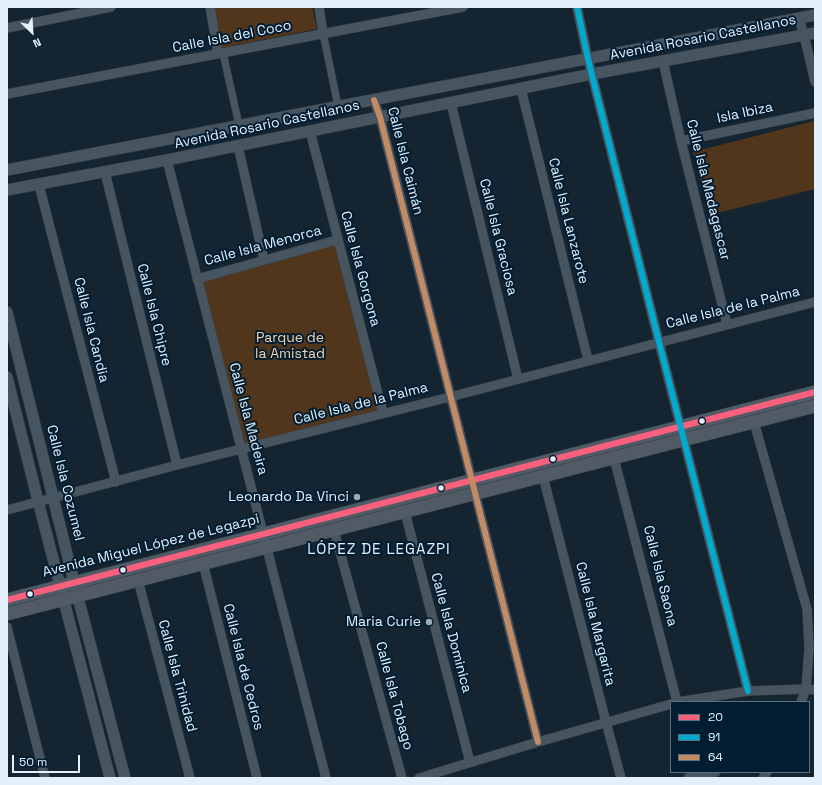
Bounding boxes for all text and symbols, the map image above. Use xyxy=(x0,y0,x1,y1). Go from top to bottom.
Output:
north arrow xyxy=(12,12,52,52)
street label: Avenida Rosario Castellanos xyxy=(609,12,797,64)
street label: Calle Isla del Coco xyxy=(171,17,293,57)
text: N xyxy=(31,35,43,51)
street label: Avenida Rosario Castellanos xyxy=(173,97,361,153)
street label: Isla Ibiza xyxy=(715,99,775,127)
street label: Calle Isla Caimán xyxy=(383,105,427,217)
street label: Calle Isla Madagascar xyxy=(682,118,734,262)
street label: Calle Isla Lanzarote xyxy=(544,156,592,286)
street label: Calle Isla Graciosa xyxy=(475,177,521,297)
street label: Calle Isla Gorgona xyxy=(337,209,383,329)
street label: Calle Isla Menorca xyxy=(203,222,323,270)
street label: Calle Isla Chipre xyxy=(133,262,175,368)
street label: Calle Isla Candia xyxy=(70,276,112,384)
street label: Calle Isla de la Palma xyxy=(664,283,802,333)
park label: Parque de la Amistad xyxy=(255,330,325,362)
street label: Calle Isla Madeira xyxy=(225,361,271,477)
street label: Calle Isla de la Palma xyxy=(292,379,430,429)
unlabelled marker xyxy=(697,416,707,426)
street label: Calle Isla Cozumel xyxy=(42,423,88,543)
unlabelled marker xyxy=(548,454,558,464)
unlabelled marker xyxy=(436,483,446,493)
place label: Leonardo Da Vinci xyxy=(228,489,349,505)
marker: Leonardo Da Vinci xyxy=(352,492,362,502)
street label: Avenida Miguel López de Legazpi xyxy=(41,511,261,581)
street label: Calle Isla Saona xyxy=(639,524,681,628)
district label: LÓPEZ DE LEGAZPI xyxy=(307,541,451,559)
street label: Calle Isla Margarita xyxy=(571,560,619,688)
unlabelled marker xyxy=(118,565,128,575)
street label: Calle Isla Dominica xyxy=(427,571,475,695)
unlabelled marker xyxy=(25,589,35,599)
street label: Calle Isla de Cedros xyxy=(219,602,267,732)
place label: Maria Curie xyxy=(346,614,421,630)
marker: Maria Curie xyxy=(424,617,434,627)
street label: Calle Isla Trinidad xyxy=(154,618,200,734)
street label: Calle Isla Tobago xyxy=(371,640,417,752)
legend xyxy=(670,701,810,773)
text: 20 xyxy=(708,709,723,725)
text: 91 xyxy=(708,729,720,745)
scale bar xyxy=(14,747,82,773)
text: 64 xyxy=(708,749,723,765)
text: 50 m xyxy=(19,754,47,770)

